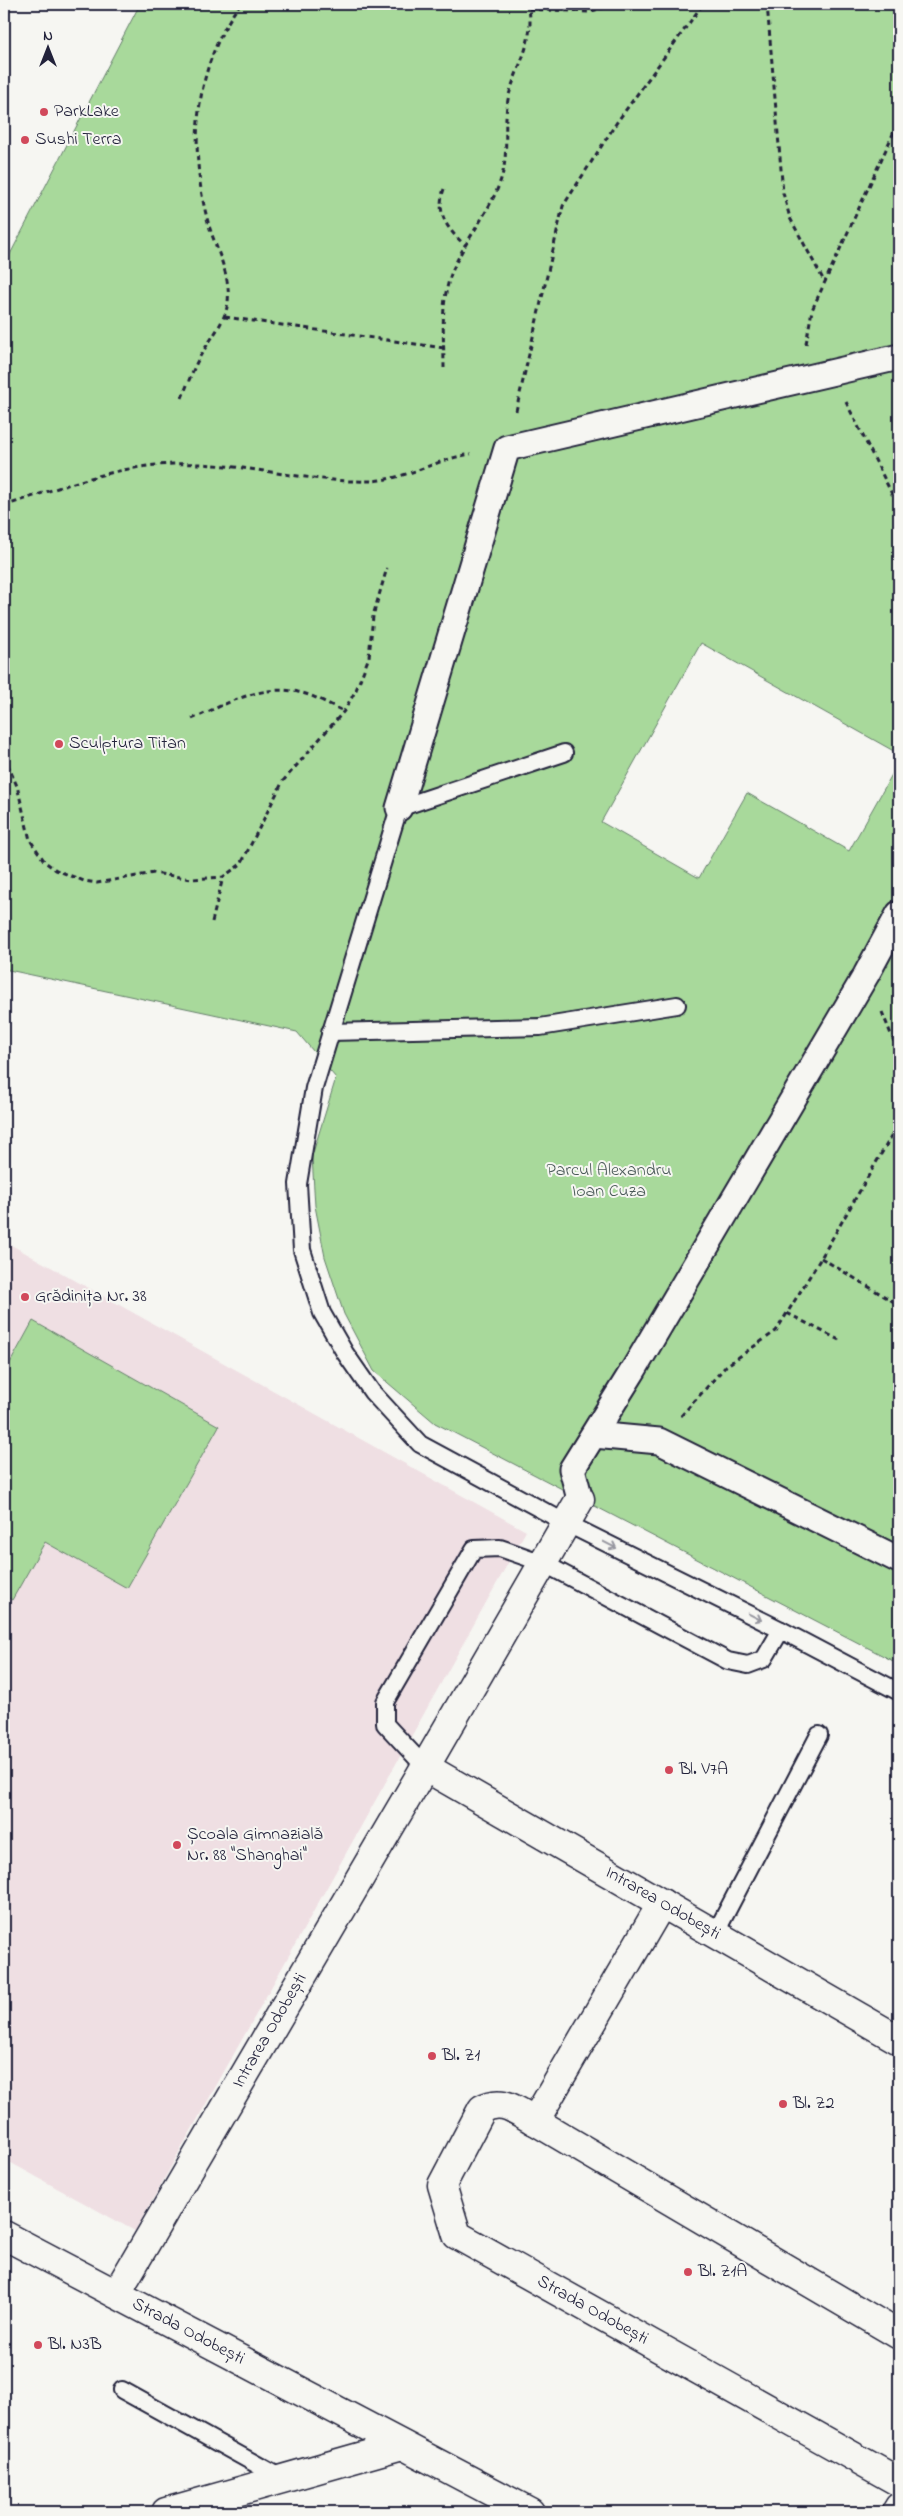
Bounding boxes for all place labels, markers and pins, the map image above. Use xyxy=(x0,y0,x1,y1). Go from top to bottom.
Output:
place label: ParkLake xyxy=(54,99,120,125)
marker: ParkLake xyxy=(38,106,50,118)
place label: Sushi Terra xyxy=(35,127,122,153)
marker: Sushi Terra xyxy=(19,134,31,146)
place label: Sculptura Titan xyxy=(69,731,186,757)
marker: Sculptura Titan xyxy=(53,738,65,750)
place label: Grădinița Nr. 38 xyxy=(35,1284,147,1310)
marker: Grădinița Nr. 38 xyxy=(19,1291,31,1303)
place label: Bl. V7A xyxy=(678,1757,728,1783)
marker: Bl. V7A xyxy=(663,1764,675,1776)
place label: Școala Gimnazială Nr. 88 "Shanghai" xyxy=(187,1822,323,1870)
marker: Școala Gimnazială Nr. 88 "Shanghai" xyxy=(171,1839,183,1851)
place label: Bl. Z1 xyxy=(441,2043,480,2069)
marker: Bl. Z1 xyxy=(426,2050,438,2062)
place label: Bl. Z2 xyxy=(792,2091,834,2117)
marker: Bl. Z2 xyxy=(777,2098,789,2110)
place label: Bl. Z1A xyxy=(697,2259,747,2285)
marker: Bl. Z1A xyxy=(682,2266,694,2278)
place label: Bl. N3B xyxy=(47,2332,102,2358)
marker: Bl. N3B xyxy=(32,2339,44,2351)

